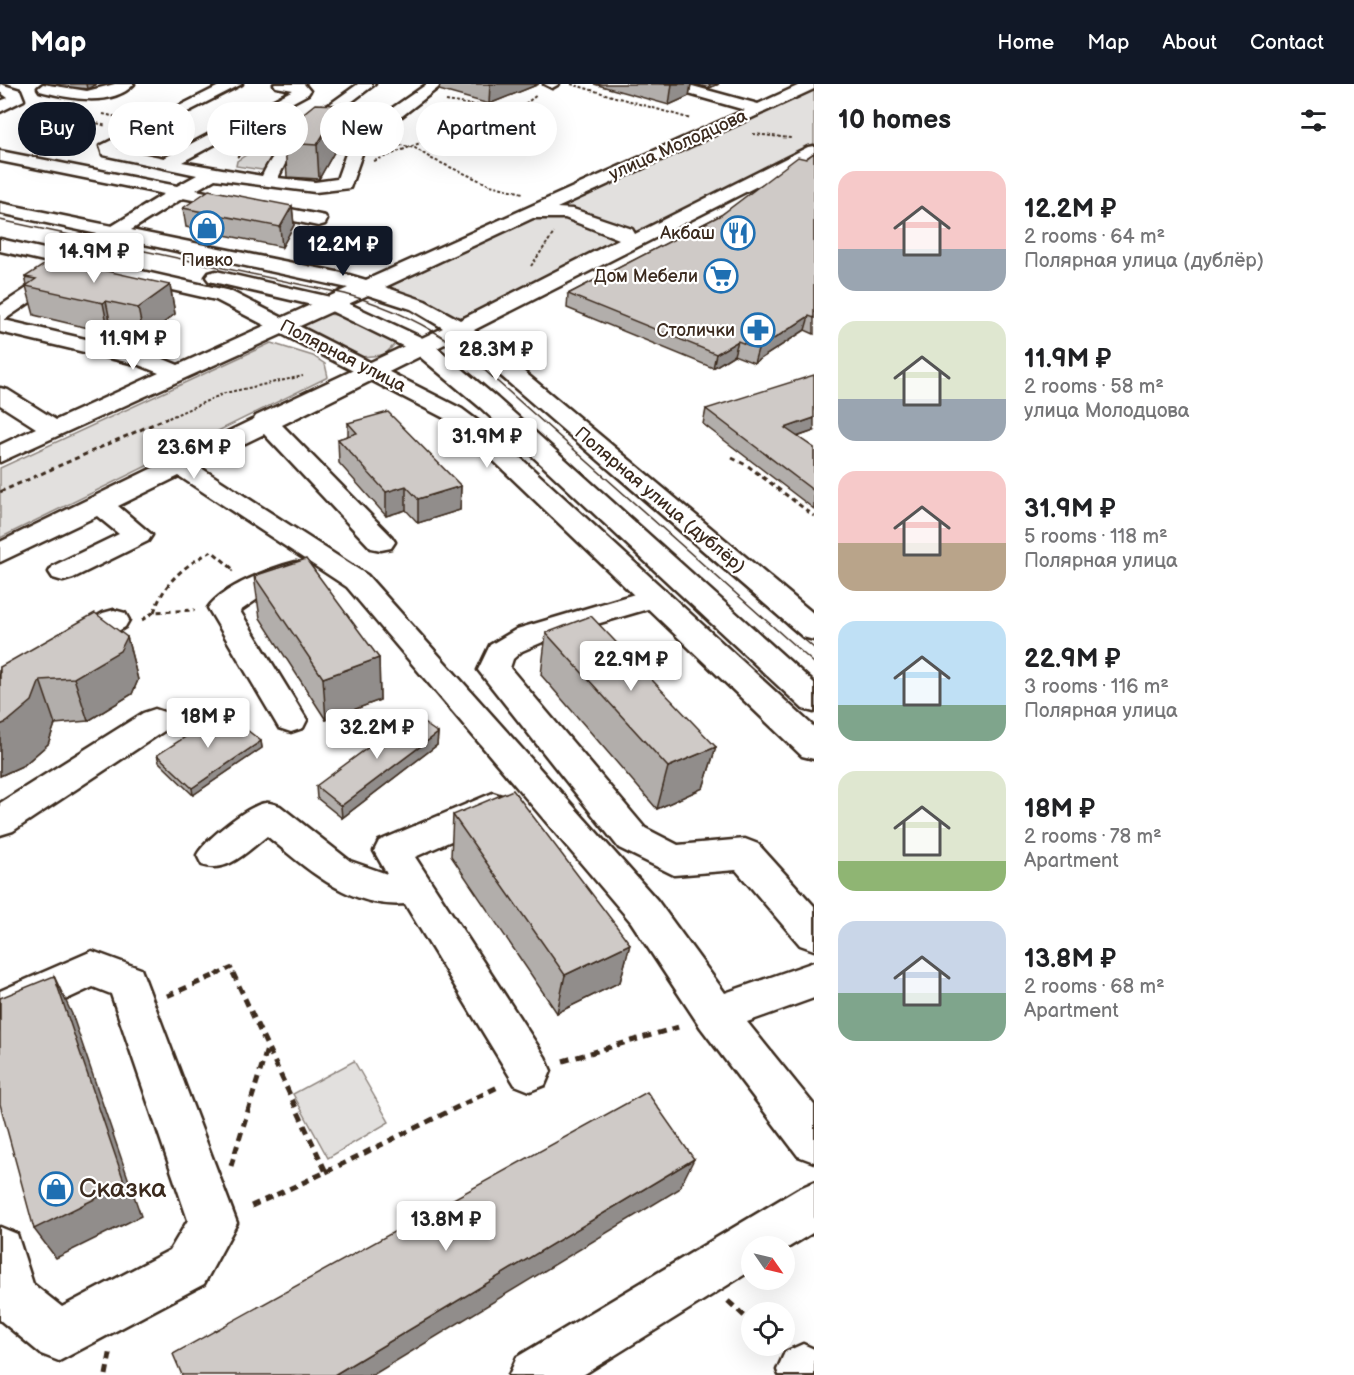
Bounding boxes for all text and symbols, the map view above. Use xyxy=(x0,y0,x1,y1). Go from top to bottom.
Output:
text: Map xyxy=(30,26,86,59)
text: Home xyxy=(997,30,1054,55)
text: Map xyxy=(1087,30,1129,55)
text: About xyxy=(1162,30,1217,55)
text: Contact xyxy=(1250,30,1324,55)
chip: Buy xyxy=(18,102,96,156)
chip: Rent xyxy=(108,102,195,156)
chip: Filters xyxy=(207,102,308,156)
chip: New xyxy=(320,102,404,156)
chip: Apartment xyxy=(416,102,557,156)
icon: filters xyxy=(1297,104,1330,137)
street label: улица Молодцова xyxy=(606,105,751,185)
text: 10 homes xyxy=(838,105,951,136)
text: 12.2M ₽ xyxy=(1024,194,1116,225)
icon: home xyxy=(886,195,958,267)
shop icon: Пивко xyxy=(189,210,225,246)
restaurant icon: Акбаш xyxy=(720,215,756,251)
place label: Акбаш xyxy=(659,223,715,244)
text: 2 rooms · 64 m² xyxy=(1024,225,1165,249)
pin: 12.2M ₽ xyxy=(288,226,398,277)
pin: 14.9M ₽ xyxy=(39,233,149,284)
text: 12.2M ₽ xyxy=(307,233,379,257)
text: 14.9M ₽ xyxy=(59,240,129,264)
text: Полярная улица (дублёр) xyxy=(1024,249,1264,273)
place label: Пивко xyxy=(181,250,233,271)
supermarket icon: Дом Мебели xyxy=(703,258,739,294)
place label: Дом Мебели xyxy=(594,266,698,287)
pharmacy icon: Столички xyxy=(740,312,776,348)
street label: Полярная улица xyxy=(277,315,410,397)
pin: 11.9M ₽ xyxy=(78,320,188,371)
place label: Столички xyxy=(656,320,735,341)
text: 11.9M ₽ xyxy=(99,327,167,351)
pin: 28.3M ₽ xyxy=(441,331,551,382)
text: 28.3M ₽ xyxy=(459,338,533,362)
text: 11.9M ₽ xyxy=(1024,344,1111,375)
icon: home xyxy=(886,345,958,417)
text: 2 rooms · 58 m² xyxy=(1024,375,1164,399)
text: улица Молодцова xyxy=(1024,399,1190,423)
pin: 31.9M ₽ xyxy=(432,418,542,469)
street label: Полярная улица (дублёр) xyxy=(571,423,749,577)
text: 31.9M ₽ xyxy=(452,425,522,449)
pin: 23.6M ₽ xyxy=(139,429,249,480)
text: 23.6M ₽ xyxy=(157,436,231,460)
text: 31.9M ₽ xyxy=(1024,494,1116,525)
icon: home xyxy=(886,495,958,567)
text: 5 rooms · 118 m² xyxy=(1024,525,1168,549)
text: Полярная улица xyxy=(1024,549,1178,573)
pin: 22.9M ₽ xyxy=(576,641,686,692)
text: 22.9M ₽ xyxy=(1024,644,1121,675)
icon: home xyxy=(886,645,958,717)
text: 22.9M ₽ xyxy=(594,648,668,672)
text: 3 rooms · 116 m² xyxy=(1024,675,1169,699)
pin: 18M ₽ xyxy=(166,698,250,749)
text: Полярная улица xyxy=(1024,699,1178,723)
text: 18M ₽ xyxy=(181,705,235,729)
pin: 32.2M ₽ xyxy=(322,709,432,760)
text: 32.2M ₽ xyxy=(340,716,414,740)
text: 18M ₽ xyxy=(1024,794,1095,825)
icon: home xyxy=(886,795,958,867)
text: 2 rooms · 78 m² xyxy=(1024,825,1162,849)
text: Apartment xyxy=(1024,849,1119,873)
text: 13.8M ₽ xyxy=(1024,944,1116,975)
icon: home xyxy=(886,945,958,1017)
text: 2 rooms · 68 m² xyxy=(1024,975,1165,999)
text: Apartment xyxy=(1024,999,1119,1023)
shop icon: Сказка xyxy=(38,1171,74,1207)
place label: Сказка xyxy=(79,1174,167,1205)
pin: 13.8M ₽ xyxy=(391,1201,501,1252)
text: 13.8M ₽ xyxy=(411,1208,481,1232)
north arrow xyxy=(741,1236,795,1290)
map controls xyxy=(741,1236,795,1356)
button: locate xyxy=(741,1302,795,1356)

